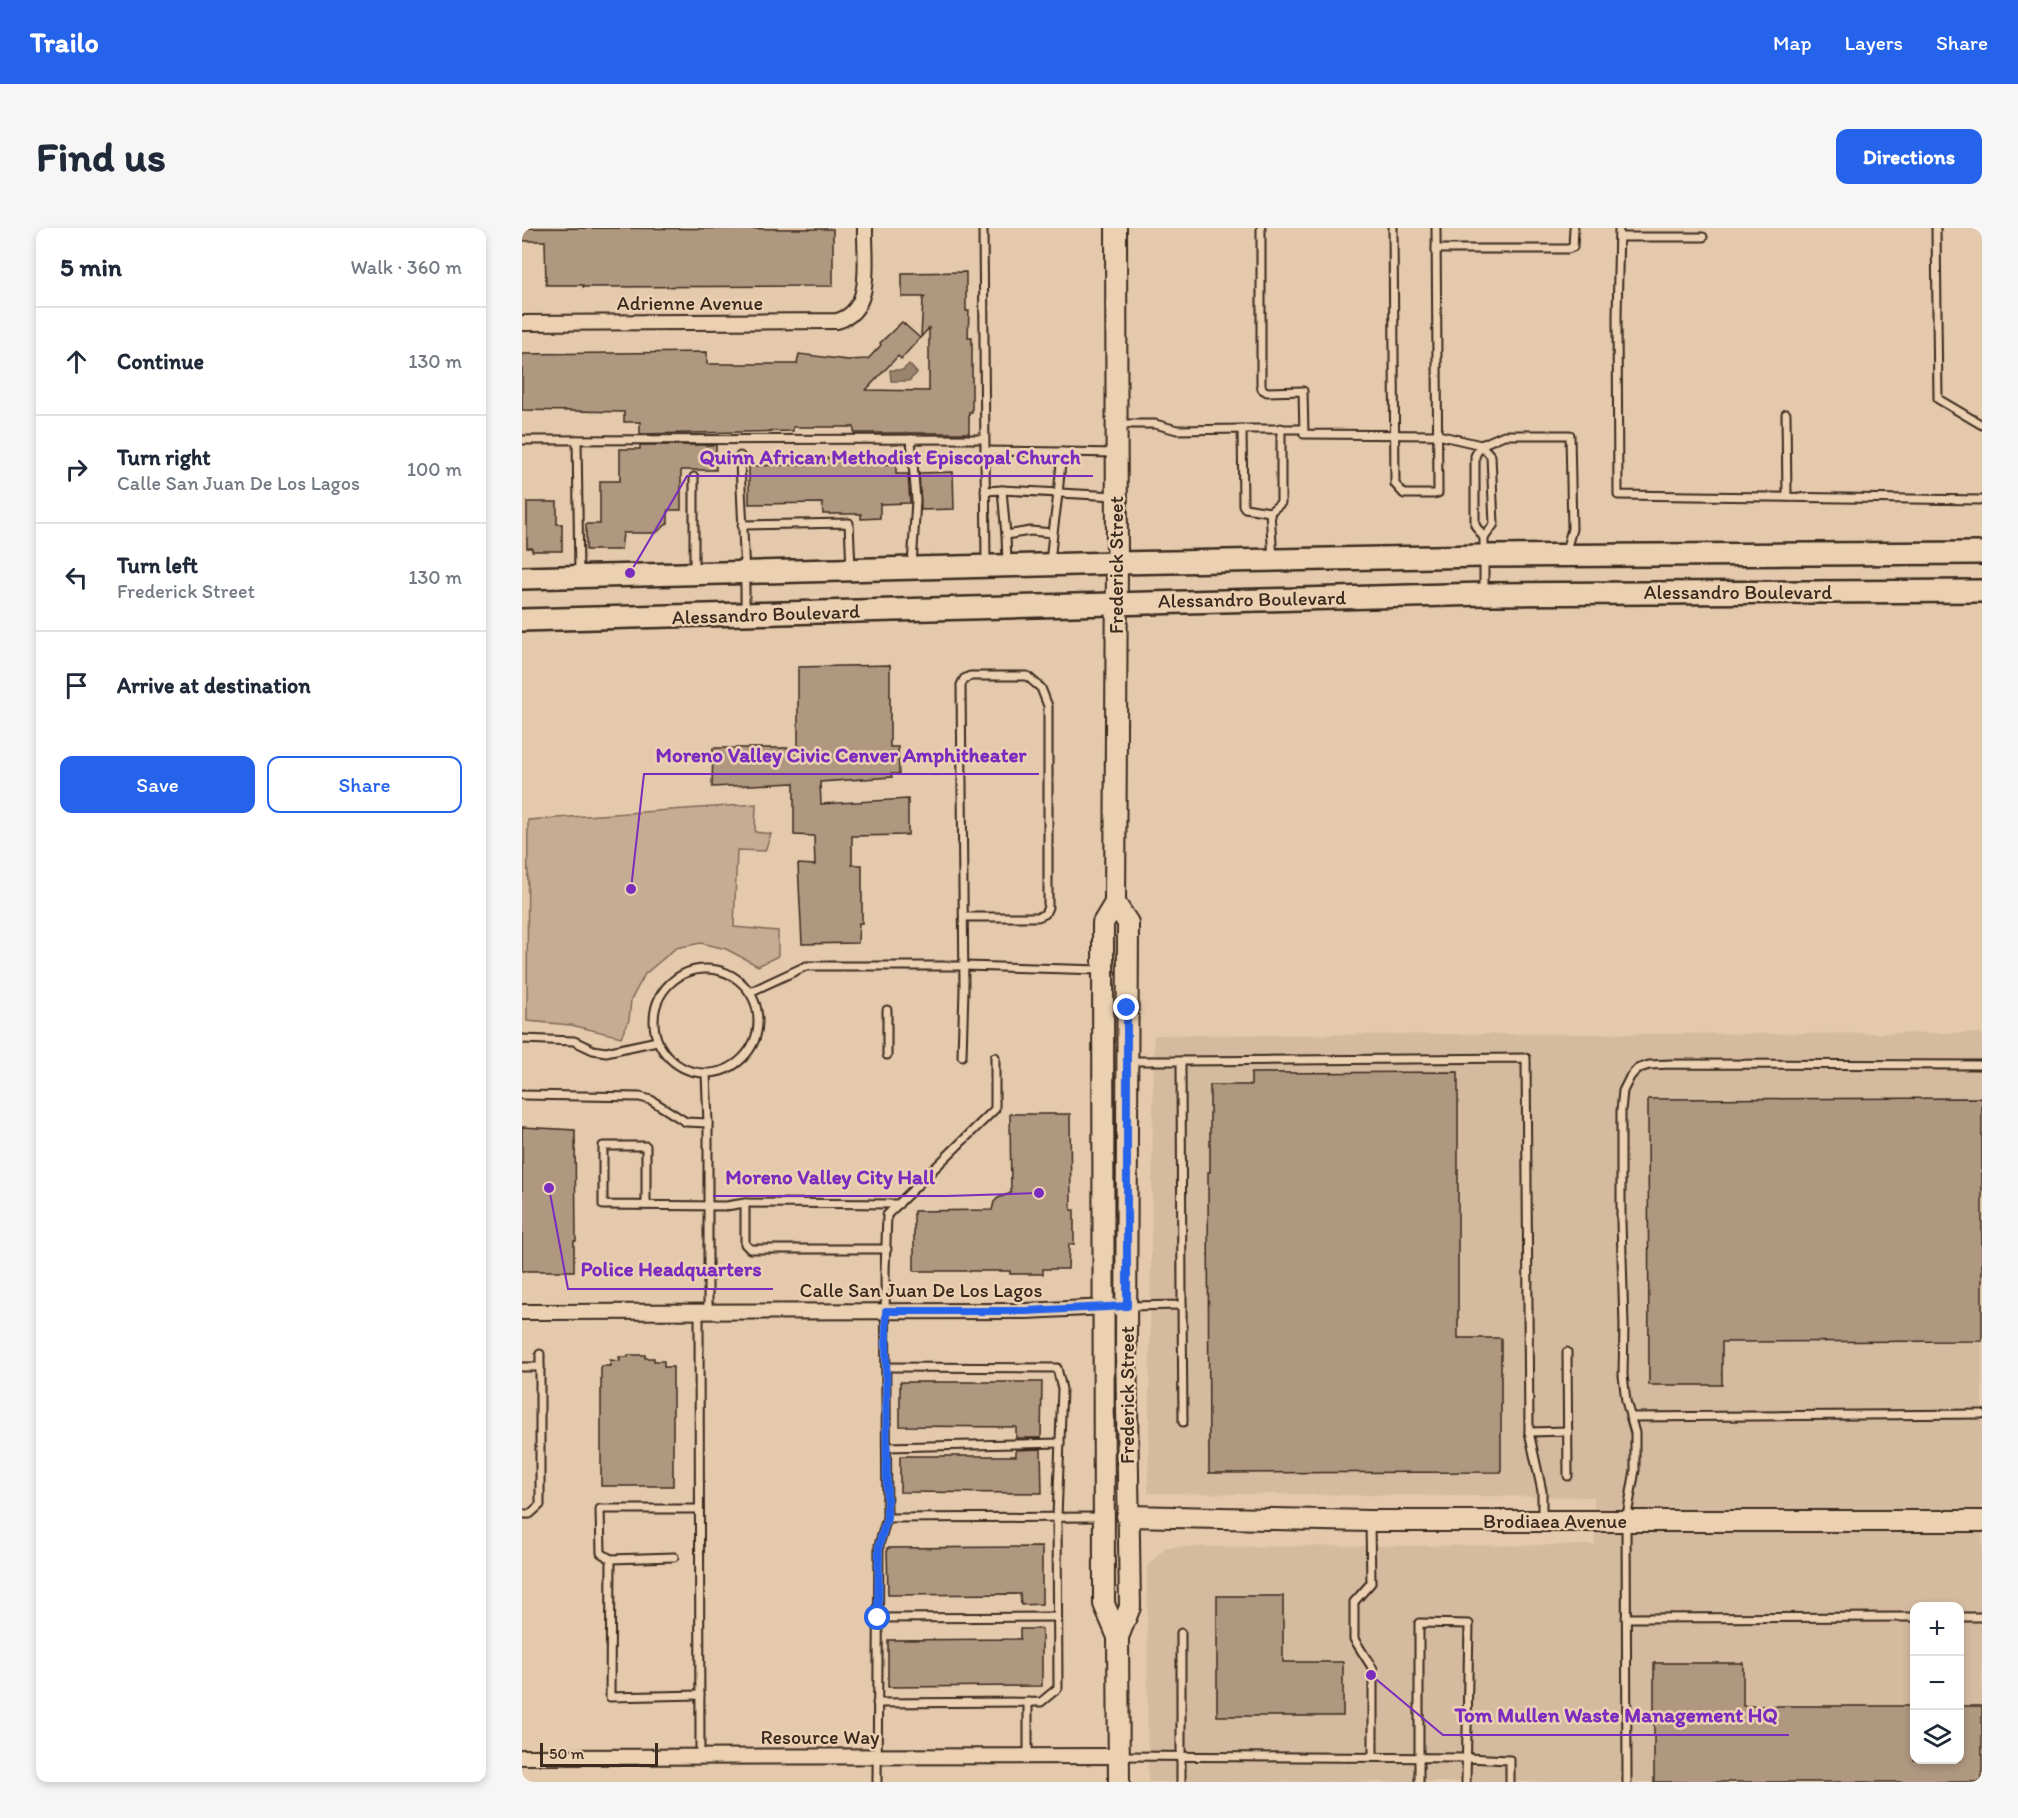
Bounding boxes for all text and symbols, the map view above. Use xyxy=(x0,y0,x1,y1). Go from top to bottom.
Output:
text: Trailo xyxy=(30,25,99,59)
text: Map xyxy=(1773,30,1812,55)
text: Layers xyxy=(1845,30,1903,55)
text: Share xyxy=(1936,30,1988,55)
button: Directions xyxy=(1836,129,1982,184)
text: Find us xyxy=(36,131,166,182)
text: 5 min xyxy=(60,251,122,283)
text: Walk · 360 m xyxy=(350,255,462,279)
street label: Adrienne Avenue xyxy=(617,291,763,315)
icon: ahead xyxy=(60,345,93,378)
text: Continue xyxy=(117,348,204,375)
text: 130 m xyxy=(408,349,462,373)
callout: Quinn African Methodist Episcopal Church xyxy=(687,437,1093,476)
text: Turn right xyxy=(117,444,211,471)
text: Quinn African Methodist Episcopal Church xyxy=(700,444,1081,470)
icon: right xyxy=(60,453,93,486)
text: 100 m xyxy=(407,457,462,481)
text: Calle San Juan De Los Lagos xyxy=(117,471,360,495)
street label: Frederick Street xyxy=(1104,495,1128,634)
text: Turn left xyxy=(117,552,198,579)
icon: left xyxy=(60,561,93,594)
text: 130 m xyxy=(408,565,462,589)
text: Frederick Street xyxy=(117,579,255,603)
street label: Alessandro Boulevard xyxy=(1644,580,1832,604)
street label: Alessandro Boulevard xyxy=(1158,585,1346,613)
street label: Alessandro Boulevard xyxy=(671,599,861,629)
icon: arrive xyxy=(60,669,93,702)
text: Arrive at destination xyxy=(117,672,311,699)
callout: Moreno Valley Civic Cenver Amphitheater xyxy=(644,735,1039,774)
text: Moreno Valley Civic Cenver Amphitheater xyxy=(656,742,1028,768)
button: Save xyxy=(60,756,255,813)
button: Share xyxy=(267,756,462,813)
route end xyxy=(1113,994,1139,1020)
callout: Moreno Valley City Hall xyxy=(713,1157,947,1196)
text: Moreno Valley City Hall xyxy=(725,1164,936,1190)
callout: Police Headquarters xyxy=(568,1250,773,1289)
text: Police Headquarters xyxy=(581,1256,761,1282)
street label: Calle San Juan De Los Lagos xyxy=(800,1278,1042,1302)
street label: Frederick Street xyxy=(1115,1325,1139,1464)
street label: Brodiaea Avenue xyxy=(1483,1509,1627,1533)
map controls xyxy=(1910,1602,1964,1764)
button: + xyxy=(1910,1602,1964,1656)
route start xyxy=(864,1604,890,1630)
button: − xyxy=(1910,1656,1964,1710)
callout: Tom Mullen Waste Management HQ xyxy=(1443,1696,1789,1735)
text: Tom Mullen Waste Management HQ xyxy=(1453,1702,1778,1728)
button: layers xyxy=(1910,1710,1964,1764)
street label: Resource Way xyxy=(761,1725,880,1749)
scale bar xyxy=(540,1740,658,1768)
text: 50 m xyxy=(549,1744,584,1763)

